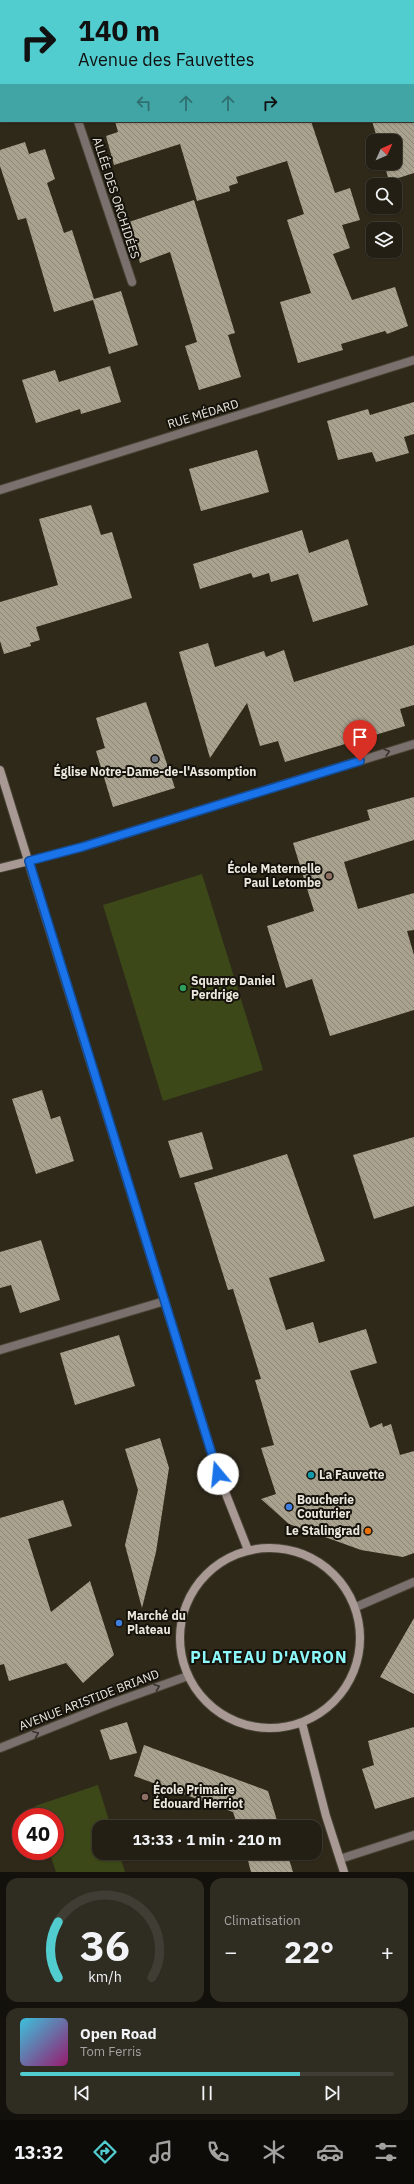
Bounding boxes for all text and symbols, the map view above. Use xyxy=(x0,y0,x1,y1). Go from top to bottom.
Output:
text: 140 m xyxy=(78,12,160,49)
icon: right xyxy=(12,16,64,68)
text: Avenue des Fauvettes xyxy=(78,48,255,71)
icon: left xyxy=(133,92,155,114)
icon: ahead xyxy=(175,92,197,114)
icon: ahead xyxy=(217,92,239,114)
icon: right xyxy=(259,92,281,114)
north arrow xyxy=(366,134,402,170)
map controls xyxy=(366,134,402,258)
street label: ALLÉE DES ORCHIDÉES xyxy=(90,135,143,261)
button: search xyxy=(366,178,402,214)
button: layers xyxy=(366,222,402,258)
street label: RUE MÉDARD xyxy=(165,396,240,431)
pin xyxy=(343,720,377,761)
icon: arrive xyxy=(349,726,371,748)
one-way arrow xyxy=(384,748,391,757)
marker: Église Notre-Dame-de-l'Assomption xyxy=(150,754,160,764)
place label: Église Notre-Dame-de-l'Assomption xyxy=(54,763,256,779)
place label: École Maternelle Paul Letombe xyxy=(227,860,321,890)
marker: École Maternelle Paul Letombe xyxy=(324,871,334,881)
place label: Squarre Daniel Perdrige xyxy=(191,973,275,1002)
marker: Squarre Daniel Perdrige xyxy=(178,983,188,993)
position arrow xyxy=(197,1453,239,1495)
place label: La Fauvette xyxy=(319,1467,385,1482)
marker: La Fauvette xyxy=(306,1470,316,1480)
place label: Boucherie Couturier xyxy=(297,1492,354,1521)
marker: Boucherie Couturier xyxy=(284,1502,294,1512)
place label: Le Stalingrad xyxy=(286,1523,360,1538)
marker: Le Stalingrad xyxy=(363,1526,373,1536)
place label: Marché du Plateau xyxy=(127,1608,186,1637)
marker: Marché du Plateau xyxy=(114,1618,124,1628)
district label: PLATEAU D'AVRON xyxy=(190,1647,348,1667)
street label: AVENUE ARISTIDE BRIAND xyxy=(17,1666,161,1733)
one-way arrow xyxy=(154,1683,161,1691)
one-way arrow xyxy=(33,1730,40,1738)
place label: École Primaire Édouard Herriot xyxy=(153,1781,243,1811)
marker: École Primaire Édouard Herriot xyxy=(140,1792,150,1802)
speed limit sign: 40 xyxy=(12,1808,64,1860)
text: 13:33 · 1 min · 210 m xyxy=(133,1830,281,1849)
text: Climatisation xyxy=(224,1912,301,1929)
text: 36 xyxy=(80,1918,130,1972)
text: 22° xyxy=(284,1932,334,1971)
text: − xyxy=(224,1937,237,1966)
text: + xyxy=(381,1937,394,1966)
text: km/h xyxy=(88,1967,122,1986)
text: Open Road xyxy=(80,2024,157,2043)
text: Tom Ferris xyxy=(80,2043,142,2060)
icon: previous xyxy=(71,2082,93,2104)
icon: pause xyxy=(196,2082,218,2104)
icon: next xyxy=(321,2082,343,2104)
icon: directions xyxy=(91,2138,119,2166)
icon: music xyxy=(147,2138,175,2166)
icon: phone xyxy=(204,2138,232,2166)
icon: climate xyxy=(260,2138,288,2166)
icon: car xyxy=(316,2138,344,2166)
icon: filters xyxy=(372,2138,400,2166)
text: 13:32 xyxy=(14,2141,63,2164)

